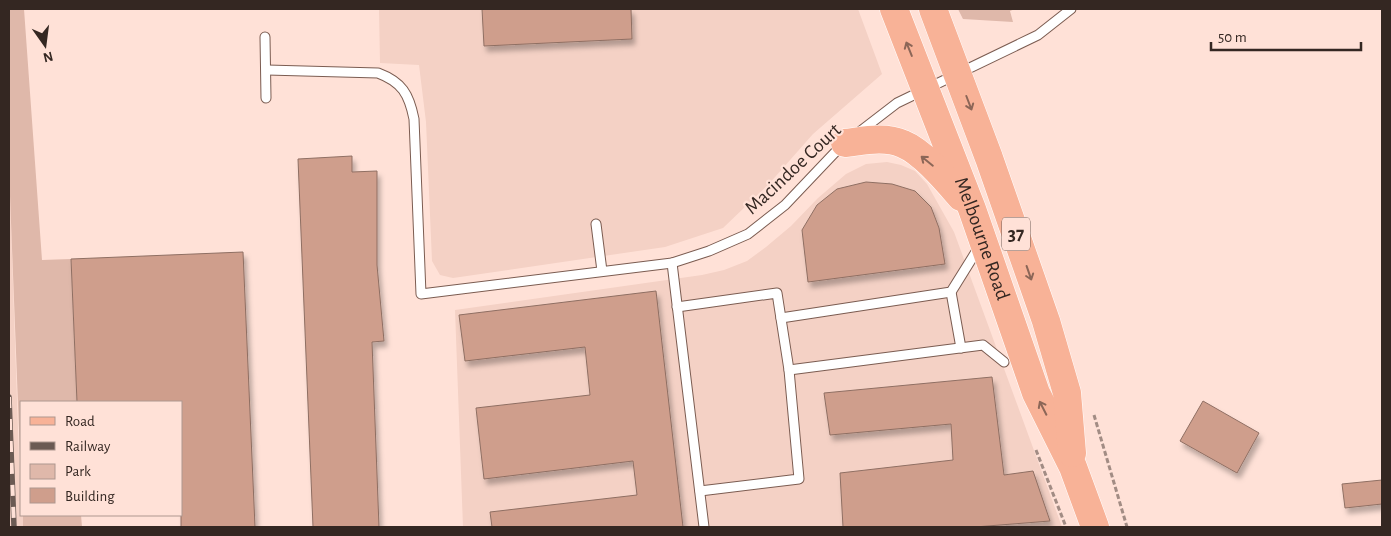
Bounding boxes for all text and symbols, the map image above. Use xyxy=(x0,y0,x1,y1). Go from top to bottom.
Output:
north arrow xyxy=(20,20,70,70)
scale bar xyxy=(1211,20,1361,52)
text: 50 m xyxy=(1218,30,1247,45)
one-way arrow xyxy=(904,42,914,57)
text: N xyxy=(41,49,54,65)
one-way arrow xyxy=(965,95,974,110)
street label: Macindoe Court xyxy=(741,119,845,218)
one-way arrow xyxy=(920,156,933,167)
street label: Melbourne Road xyxy=(951,175,1013,303)
road number: 37 xyxy=(1002,218,1030,250)
one-way arrow xyxy=(1025,265,1034,280)
one-way arrow xyxy=(1038,400,1048,415)
legend xyxy=(20,401,182,516)
text: Road xyxy=(65,414,95,429)
text: Railway xyxy=(65,439,111,454)
text: Park xyxy=(65,464,91,479)
text: Building xyxy=(65,489,115,504)

